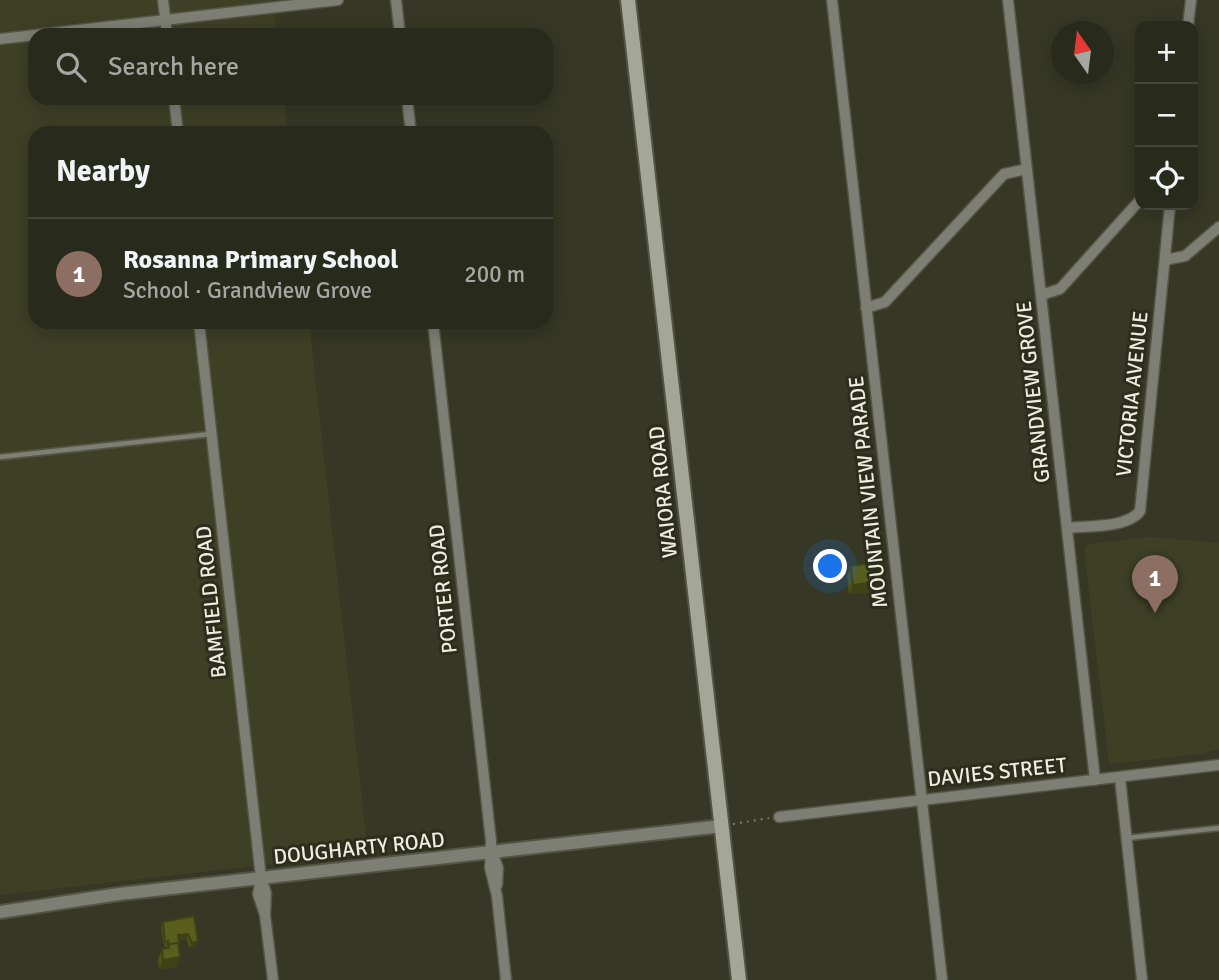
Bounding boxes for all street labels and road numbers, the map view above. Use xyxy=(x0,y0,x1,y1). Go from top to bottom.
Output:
street label: GRANDVIEW GROVE xyxy=(1011,300,1055,484)
street label: VICTORIA AVENUE xyxy=(1110,310,1154,478)
street label: MOUNTAIN VIEW PARADE xyxy=(843,375,893,609)
street label: WAIORA ROAD xyxy=(643,425,683,559)
street label: PORTER ROAD xyxy=(423,523,463,655)
street label: BAMFIELD ROAD xyxy=(190,525,232,679)
street label: DAVIES STREET xyxy=(926,752,1068,792)
street label: DOUGHARTY ROAD xyxy=(272,826,446,870)

